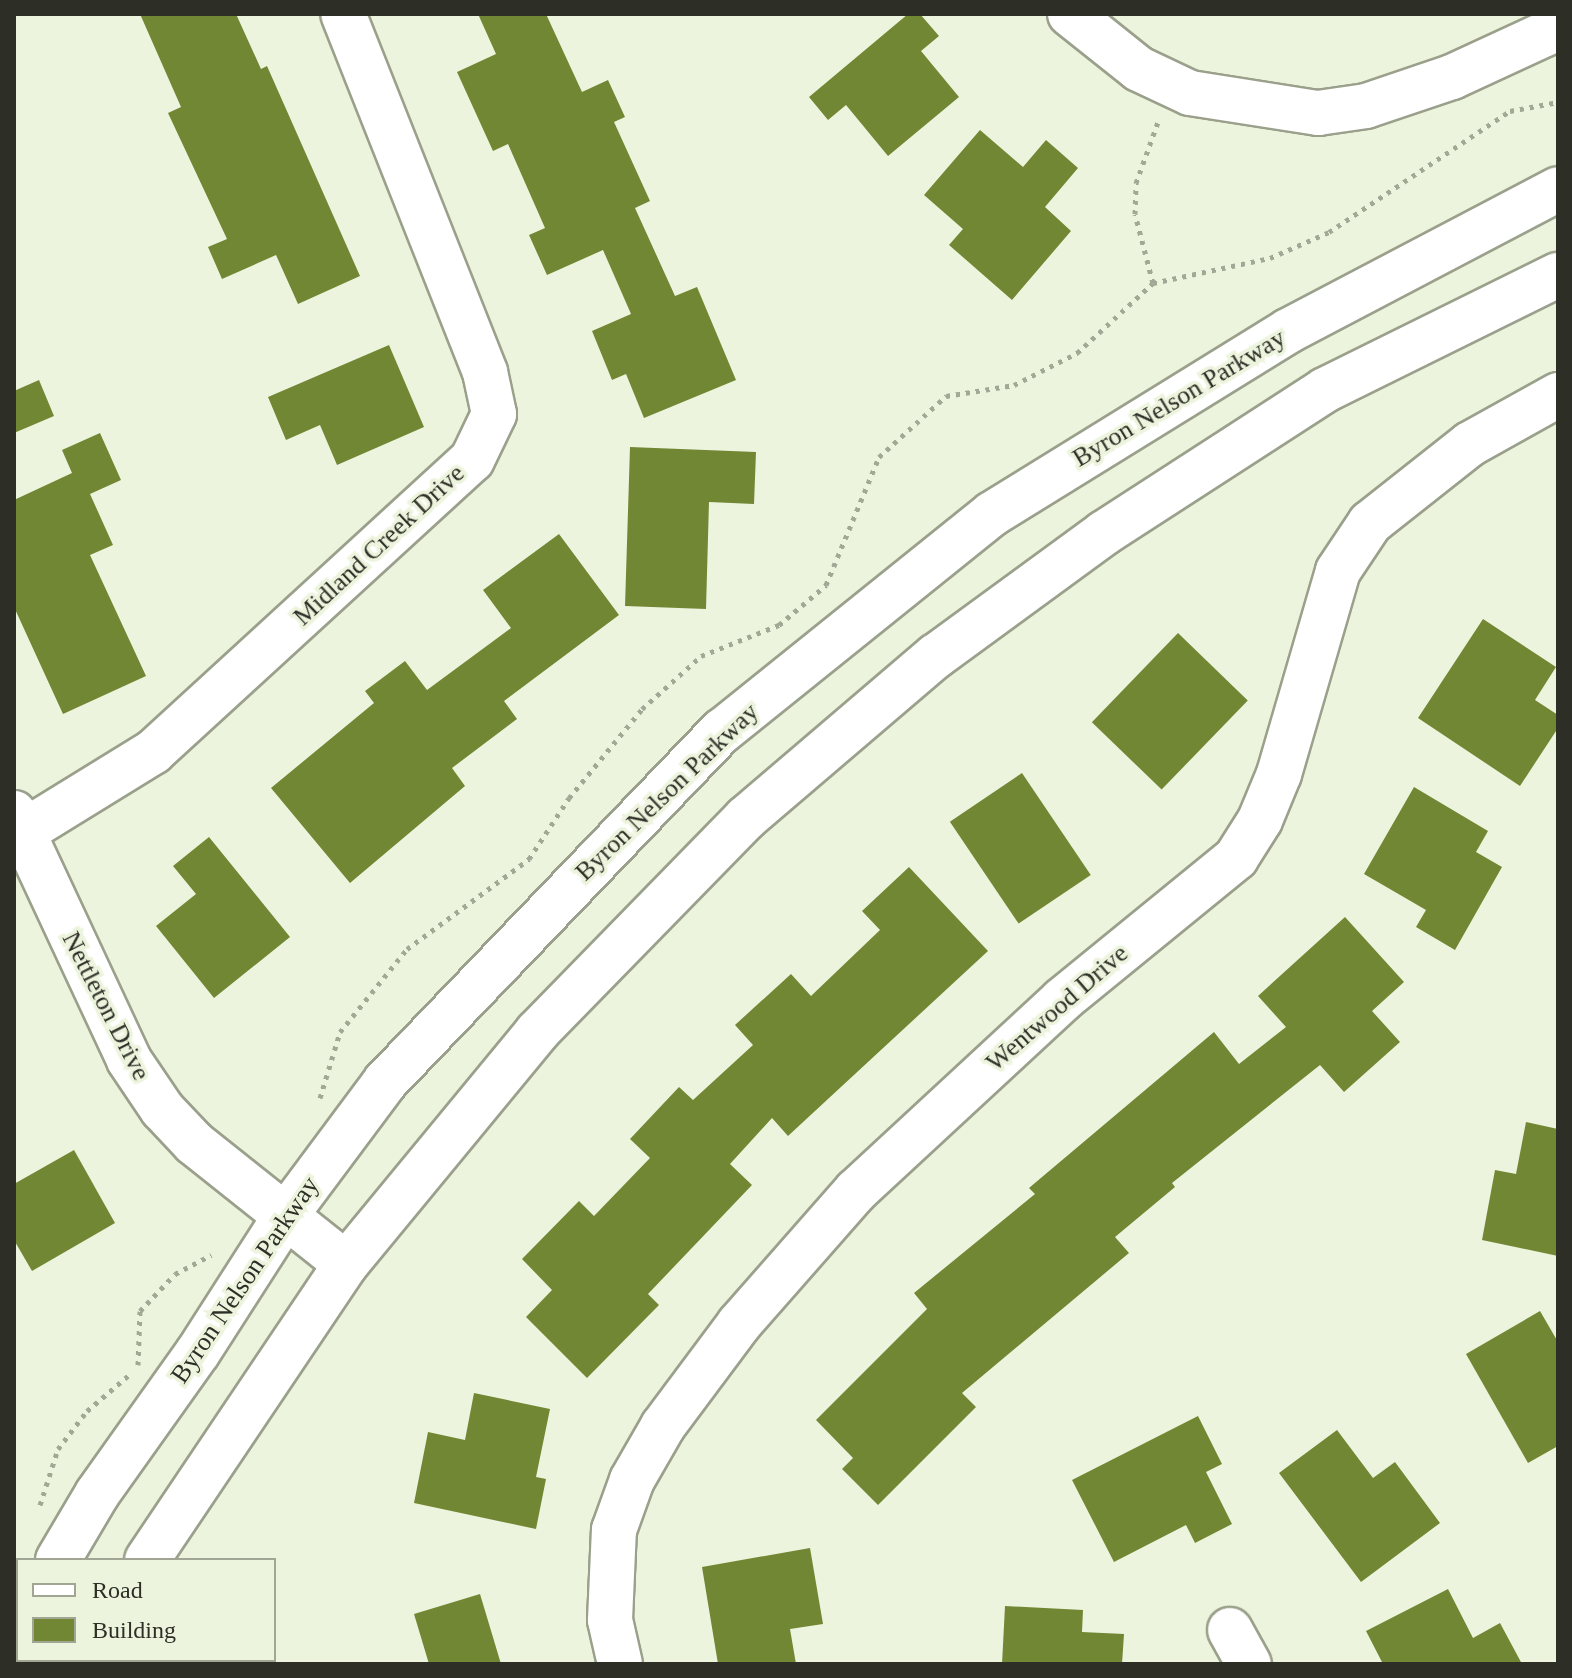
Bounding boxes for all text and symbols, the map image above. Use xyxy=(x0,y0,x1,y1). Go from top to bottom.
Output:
street label: Byron Nelson Parkway xyxy=(1067,322,1291,474)
street label: Midland Creek Drive xyxy=(287,458,471,632)
street label: Byron Nelson Parkway xyxy=(569,697,765,887)
street label: Nettleton Drive xyxy=(55,927,157,1085)
street label: Wentwood Drive xyxy=(980,938,1134,1078)
street label: Byron Nelson Parkway xyxy=(164,1171,326,1389)
legend xyxy=(16,1558,276,1662)
text: Road xyxy=(92,1577,143,1603)
text: Building xyxy=(92,1617,176,1643)

